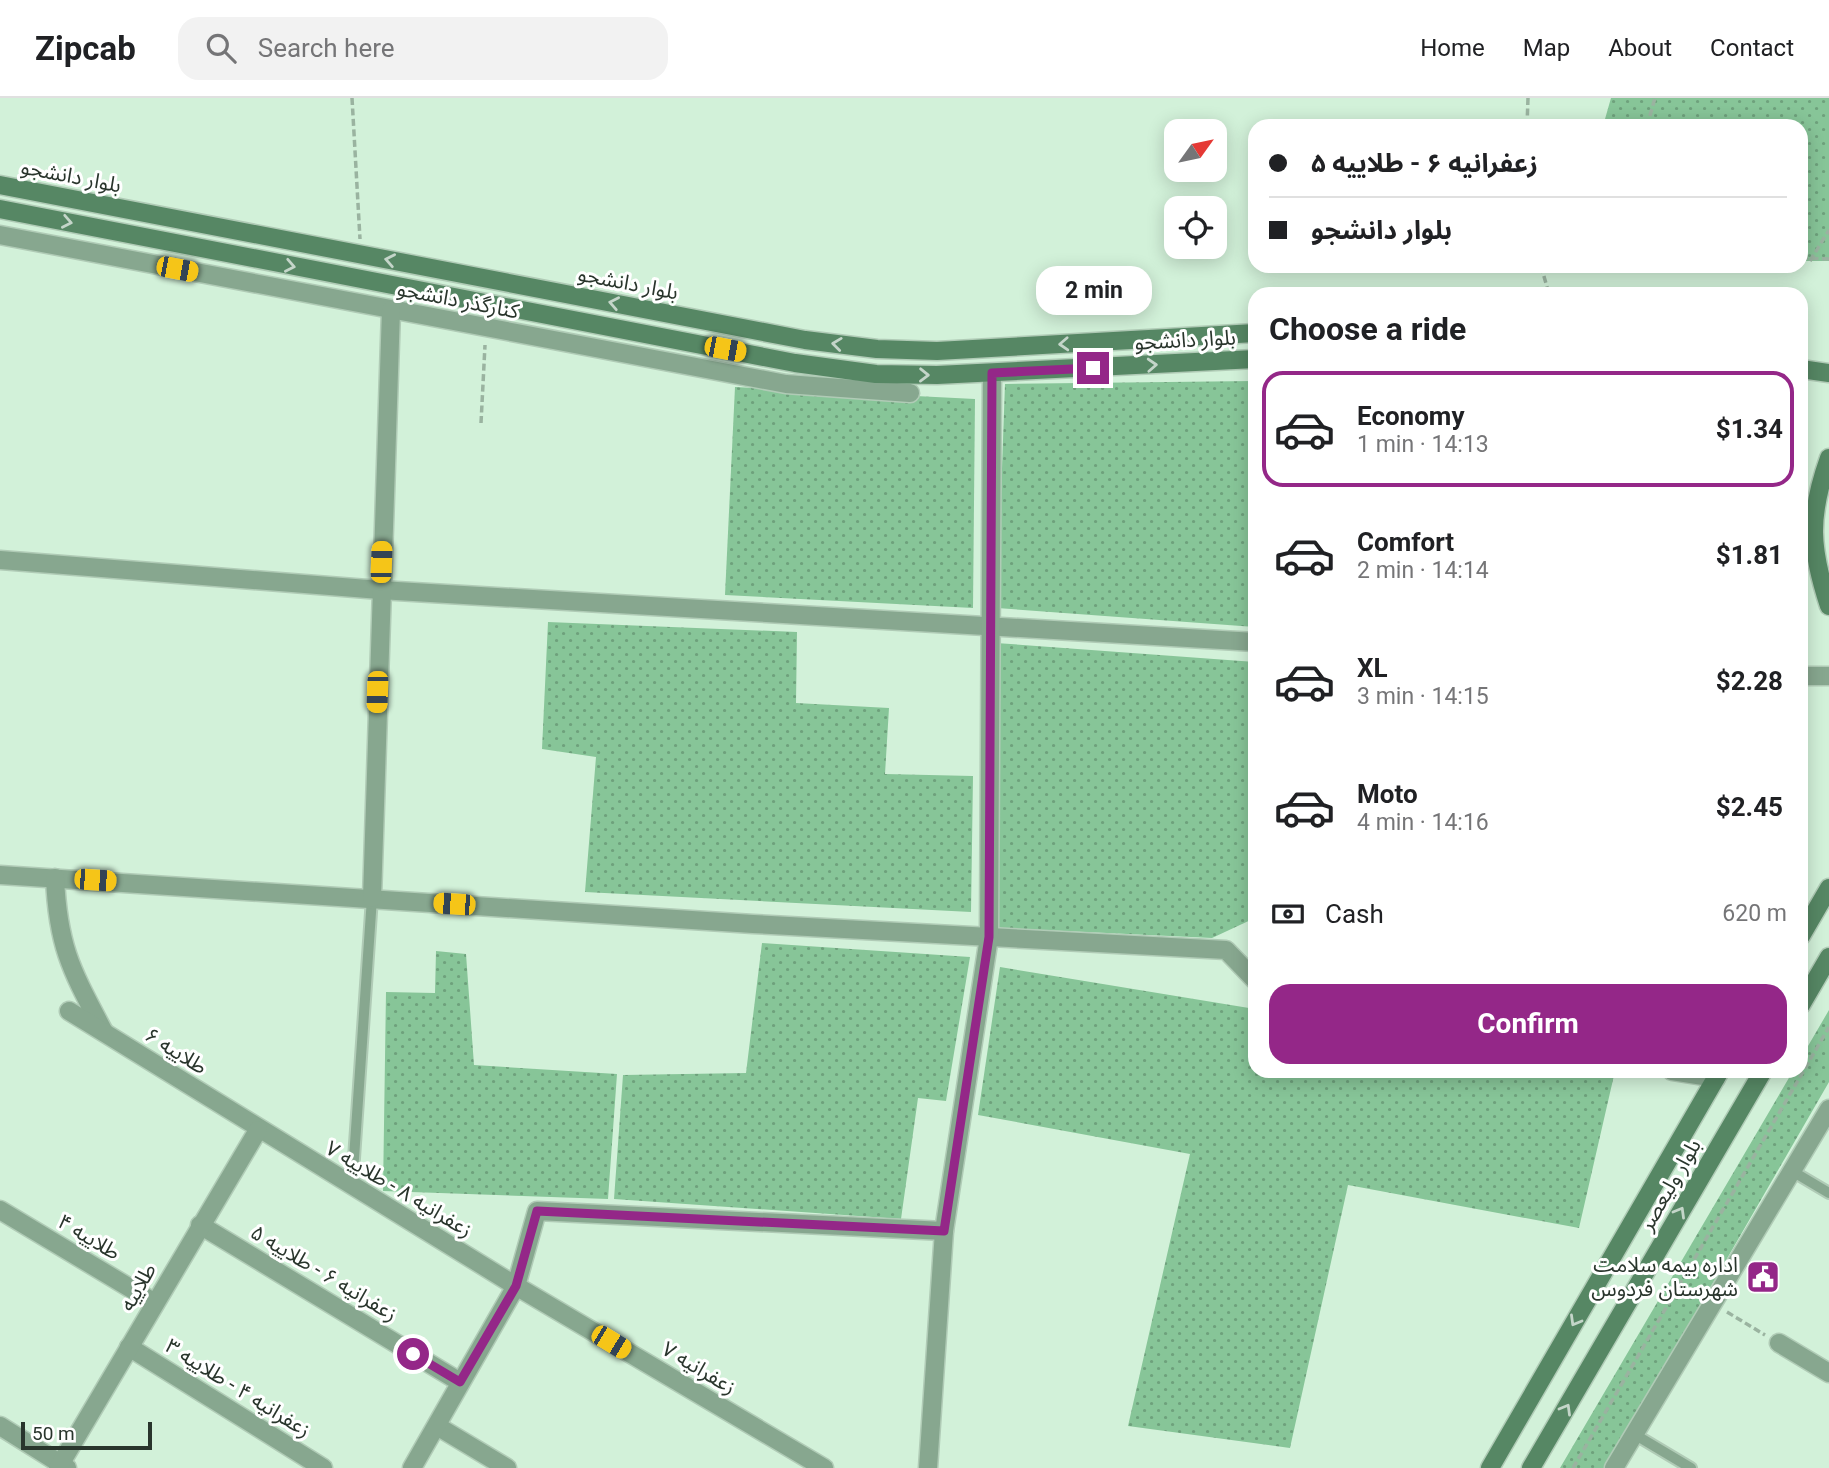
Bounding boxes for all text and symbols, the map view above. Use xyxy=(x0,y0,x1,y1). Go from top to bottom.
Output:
search box xyxy=(178,17,668,80)
text: Zipcab xyxy=(35,29,136,68)
icon: search xyxy=(202,29,240,67)
text: Search here xyxy=(258,33,395,63)
text: Home xyxy=(1420,34,1485,62)
text: Map xyxy=(1523,34,1570,62)
text: About xyxy=(1608,34,1672,62)
text: Contact xyxy=(1710,34,1794,62)
north arrow xyxy=(1164,119,1227,182)
map controls xyxy=(1164,119,1227,259)
text: زعفرانیه ۶ - طلاییه ۵ xyxy=(1311,148,1538,178)
street label: بلوار دانشجو xyxy=(19,155,123,197)
button: locate xyxy=(1164,196,1227,259)
one-way arrow xyxy=(61,214,73,229)
text: بلوار دانشجو xyxy=(1311,215,1452,245)
one-way arrow xyxy=(384,254,396,269)
car xyxy=(155,255,200,283)
one-way arrow xyxy=(284,257,296,272)
street label: بلوار دانشجو xyxy=(576,262,680,304)
callout: 2 min xyxy=(1035,266,1151,316)
street label: کنارگذر دانشجو xyxy=(395,276,521,324)
text: 2 min xyxy=(1065,277,1123,304)
one-way arrow xyxy=(608,297,620,312)
text: Choose a ride xyxy=(1269,310,1466,348)
street label: بلوار دانشجو xyxy=(1134,325,1236,355)
car xyxy=(703,335,748,363)
one-way arrow xyxy=(831,337,843,352)
one-way arrow xyxy=(1059,337,1070,352)
route end xyxy=(1077,352,1109,384)
one-way arrow xyxy=(1146,358,1157,373)
one-way arrow xyxy=(920,367,930,383)
icon: car xyxy=(1273,398,1336,461)
text: Economy xyxy=(1357,401,1464,431)
text: $1.34 xyxy=(1716,414,1783,444)
text: 1 min · 14:13 xyxy=(1357,431,1489,458)
icon: car xyxy=(1273,524,1336,587)
text: Comfort xyxy=(1357,527,1454,557)
text: $1.81 xyxy=(1716,540,1783,570)
car xyxy=(370,541,393,583)
text: 2 min · 14:14 xyxy=(1357,557,1489,584)
icon: car xyxy=(1273,650,1336,713)
text: XL xyxy=(1357,653,1388,683)
text: $2.28 xyxy=(1716,666,1783,696)
car xyxy=(366,671,389,713)
text: 3 min · 14:15 xyxy=(1357,683,1489,710)
icon: car xyxy=(1273,776,1336,839)
text: Moto xyxy=(1357,779,1418,809)
text: $2.45 xyxy=(1716,792,1783,822)
text: 4 min · 14:16 xyxy=(1357,809,1489,836)
car xyxy=(74,868,117,892)
car xyxy=(433,892,476,916)
icon: cash xyxy=(1269,895,1307,933)
text: Cash xyxy=(1325,899,1384,929)
text: 620 m xyxy=(1722,900,1787,927)
button: Confirm xyxy=(1269,984,1787,1064)
street label: طلاییه ۶ xyxy=(141,1023,211,1079)
street label: بلوار ولیعصر xyxy=(1634,1135,1706,1236)
street label: زعفرانیه ۸ - طلاییه ۷ xyxy=(322,1136,476,1242)
one-way arrow xyxy=(1672,1207,1685,1220)
street label: طلاییه ۴ xyxy=(54,1209,124,1265)
street label: زعفرانیه ۶ - طلاییه ۵ xyxy=(247,1220,401,1326)
place label: اداره بیمه سلامت شهرستان فردوس xyxy=(1591,1253,1738,1301)
public building icon: اداره بیمه سلامت شهرستان فردوس xyxy=(1744,1258,1782,1296)
street label: طلاییه xyxy=(115,1259,161,1315)
one-way arrow xyxy=(1570,1313,1583,1326)
car xyxy=(588,1322,635,1362)
street label: زعفرانیه ۴ - طلاییه ۳ xyxy=(161,1334,315,1442)
street label: زعفرانیه ۷ xyxy=(658,1337,740,1399)
route start xyxy=(397,1338,429,1370)
one-way arrow xyxy=(1558,1404,1571,1416)
scale bar xyxy=(21,1419,152,1451)
text: 50 m xyxy=(32,1422,75,1445)

